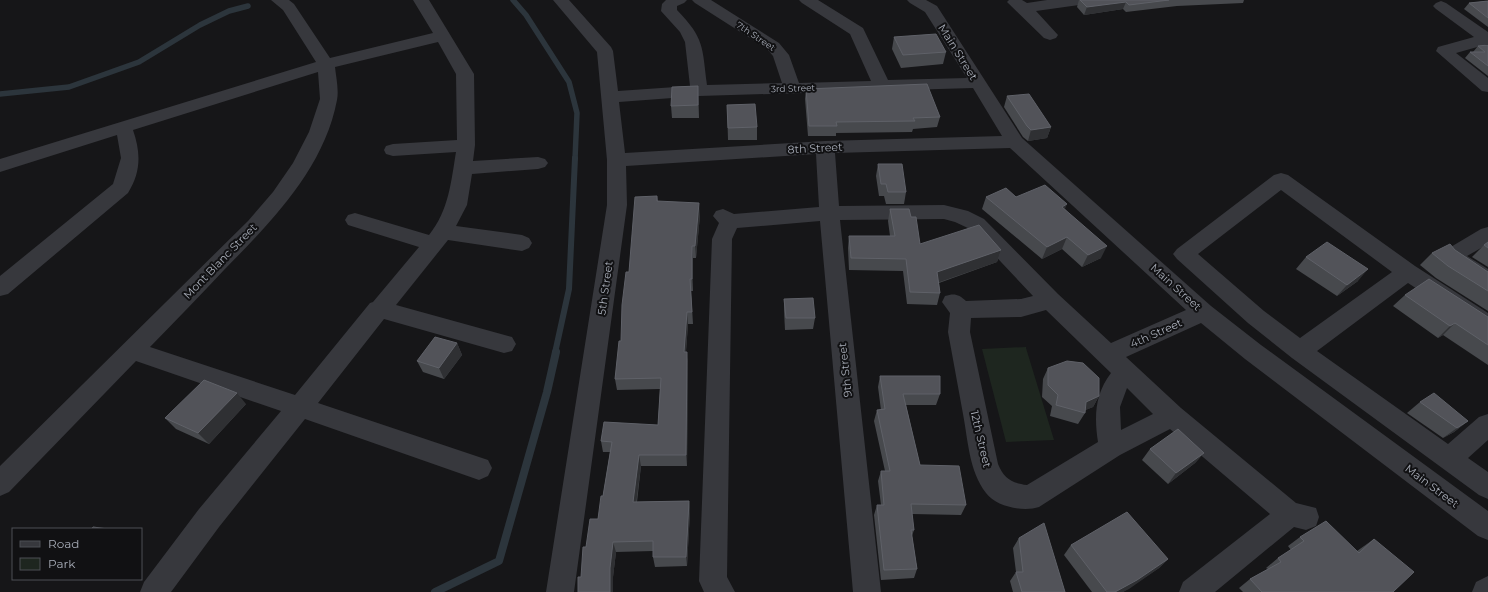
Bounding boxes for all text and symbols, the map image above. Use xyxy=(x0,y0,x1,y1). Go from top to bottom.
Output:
street label: 7th Street xyxy=(734,19,778,53)
street label: Main Street xyxy=(935,21,981,83)
street label: 3rd Street xyxy=(771,82,816,94)
street label: 8th Street xyxy=(787,140,843,156)
street label: Mont Blanc Street xyxy=(180,220,260,302)
street label: 5th Street xyxy=(594,260,616,316)
street label: Main Street xyxy=(1148,261,1205,314)
street label: 4th Street xyxy=(1128,315,1185,351)
street label: 9th Street xyxy=(835,341,855,398)
street label: 12th Street xyxy=(968,409,994,469)
street label: Main Street xyxy=(1402,461,1462,511)
legend xyxy=(12,528,142,580)
text: Road xyxy=(48,536,79,551)
text: Park xyxy=(48,556,76,571)

